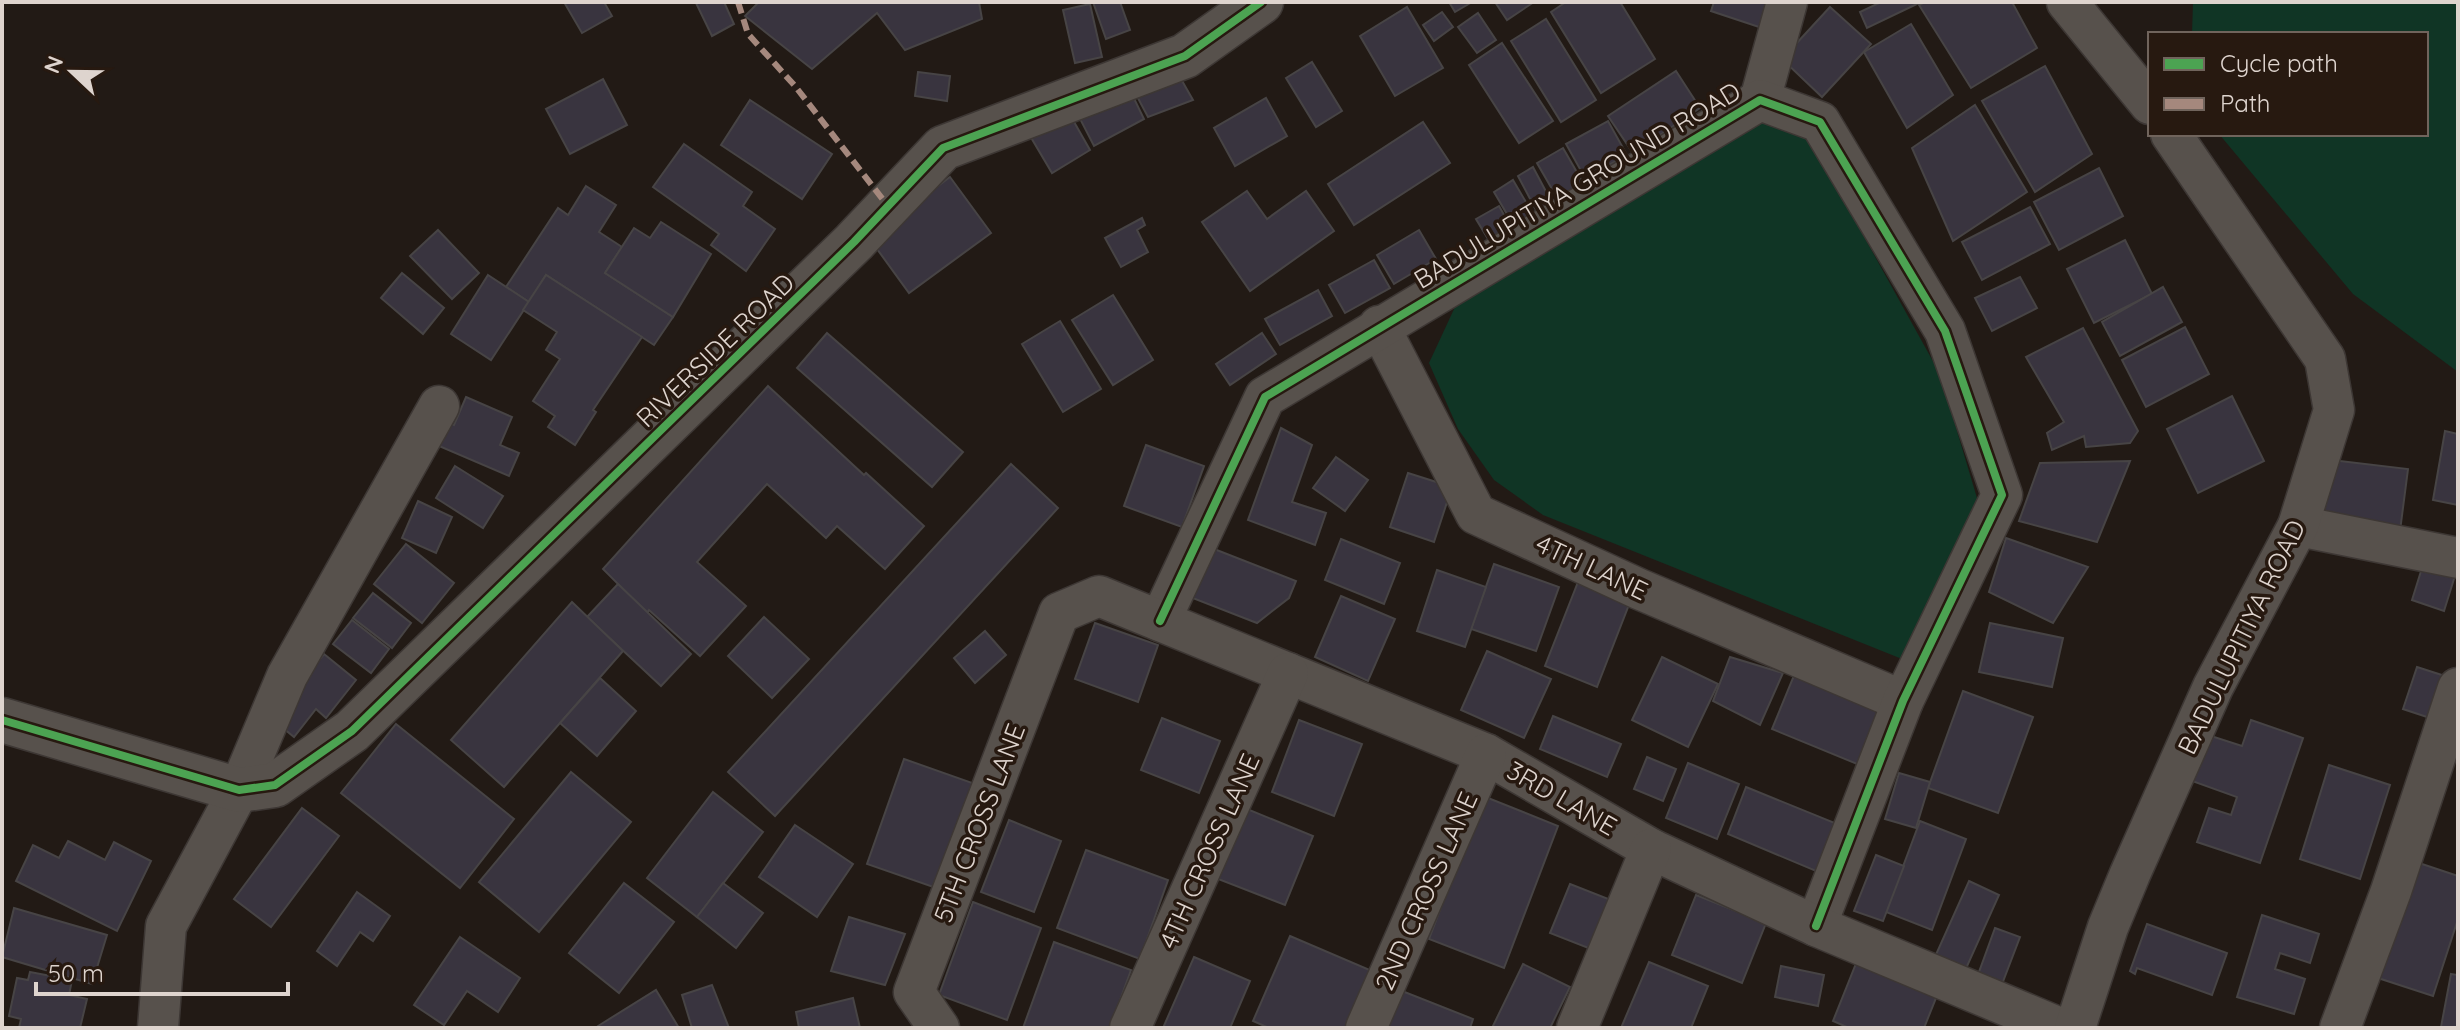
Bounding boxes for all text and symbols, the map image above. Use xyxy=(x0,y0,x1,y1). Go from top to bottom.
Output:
north arrow xyxy=(32,32,112,112)
legend xyxy=(2148,32,2428,136)
text: Cycle path xyxy=(2220,48,2338,78)
text: N xyxy=(37,52,69,77)
street label: BADULUPITIYA GROUND ROAD xyxy=(1408,74,1746,296)
text: Path xyxy=(2220,88,2271,118)
street label: RIVERSIDE ROAD xyxy=(629,266,801,434)
street label: BADULUPITIYA ROAD xyxy=(2170,514,2312,760)
street label: 4TH LANE xyxy=(1531,527,1653,607)
street label: 5TH CROSS LANE xyxy=(926,719,1032,927)
street label: 4TH CROSS LANE xyxy=(1151,748,1267,954)
street label: 3RD LANE xyxy=(1501,753,1623,843)
street label: 2ND CROSS LANE xyxy=(1367,787,1485,995)
scale bar xyxy=(36,946,288,996)
text: 50 m xyxy=(48,958,104,988)

